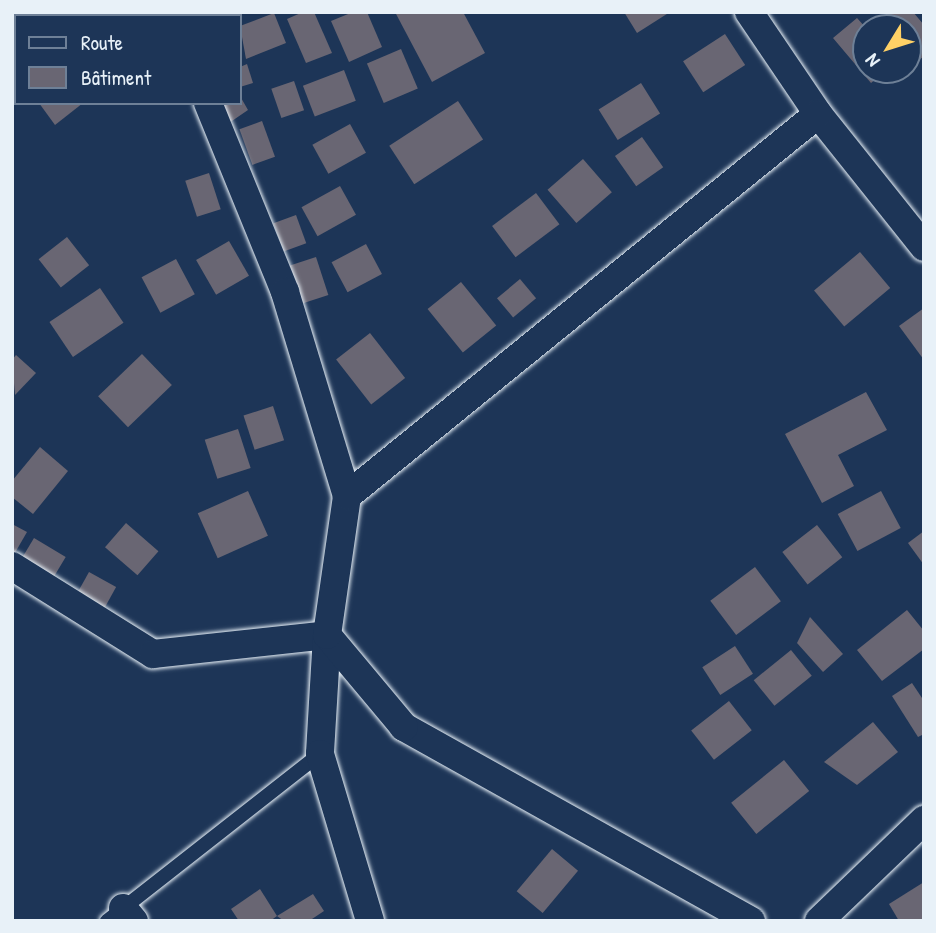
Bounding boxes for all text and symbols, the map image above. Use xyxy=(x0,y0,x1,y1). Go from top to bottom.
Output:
legend xyxy=(14,14,242,105)
north arrow xyxy=(852,14,922,84)
text: Route xyxy=(81,28,123,57)
text: N xyxy=(859,49,885,73)
text: Bâtiment xyxy=(81,63,151,92)

